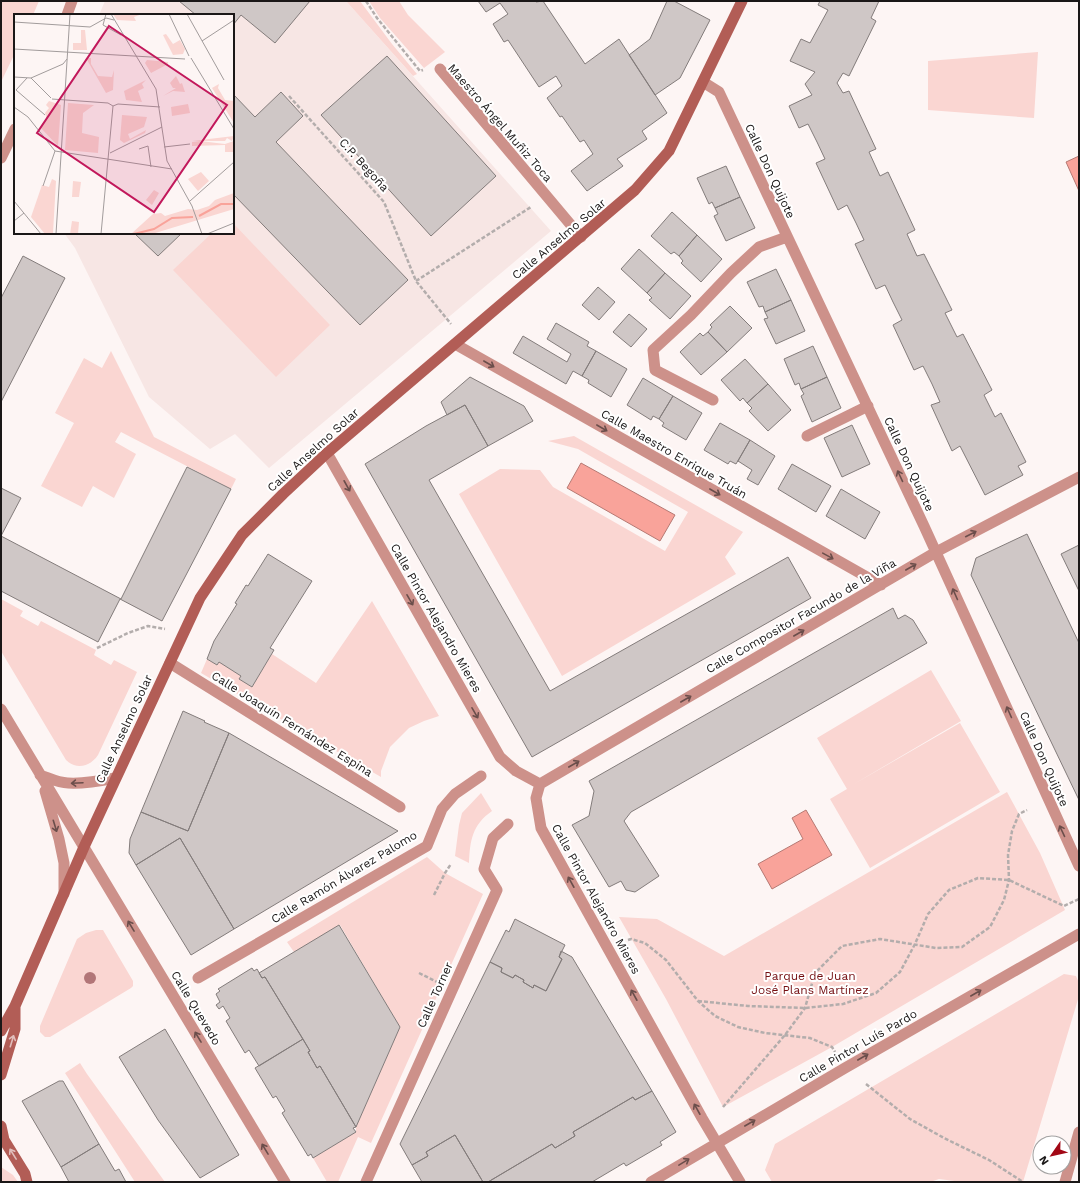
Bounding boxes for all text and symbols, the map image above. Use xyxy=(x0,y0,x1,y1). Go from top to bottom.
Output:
inset map xyxy=(14,14,234,234)
street label: Maestro Ángel Muñiz Toca xyxy=(445,61,555,185)
street label: Calle Don Quijote xyxy=(742,122,798,220)
street label: C.P. Begoña xyxy=(336,135,392,195)
street label: Calle Anselmo Solar xyxy=(509,196,609,282)
one-way arrow xyxy=(483,360,495,368)
street label: Calle Anselmo Solar xyxy=(264,405,362,495)
street label: Calle Maestro Enrique Truán xyxy=(598,406,750,502)
street label: Calle Don Quijote xyxy=(881,415,937,513)
one-way arrow xyxy=(596,424,608,432)
one-way arrow xyxy=(896,470,903,482)
one-way arrow xyxy=(343,480,351,492)
one-way arrow xyxy=(709,488,721,496)
one-way arrow xyxy=(964,529,976,537)
street label: Calle Pintor Alejandro Mieres xyxy=(388,541,484,695)
one-way arrow xyxy=(822,552,834,560)
street label: Calle Compositor Facundo de la Viña xyxy=(704,556,899,676)
one-way arrow xyxy=(905,563,917,571)
one-way arrow xyxy=(951,588,958,600)
one-way arrow xyxy=(407,594,415,606)
one-way arrow xyxy=(793,628,805,636)
street label: Calle Joaquín Fernández Espina xyxy=(209,668,375,780)
street label: Calle Anselmo Solar xyxy=(93,672,155,786)
one-way arrow xyxy=(680,694,692,702)
one-way arrow xyxy=(472,707,479,719)
one-way arrow xyxy=(1004,707,1012,719)
street label: Calle Don Quijote xyxy=(1017,709,1071,809)
one-way arrow xyxy=(568,760,580,768)
one-way arrow xyxy=(71,779,84,786)
one-way arrow xyxy=(52,819,59,832)
street label: Calle Pintor Alejandro Mieres xyxy=(549,821,643,977)
one-way arrow xyxy=(1058,825,1065,837)
street label: Calle Ramón Álvarez Palomo xyxy=(268,828,420,926)
one-way arrow xyxy=(566,876,574,888)
one-way arrow xyxy=(127,921,135,932)
street label: Calle Torner xyxy=(414,960,456,1030)
street label: Calle Quevedo xyxy=(168,968,224,1048)
park label: Parque de Juan José Plans Martínez xyxy=(751,969,869,997)
one-way arrow xyxy=(630,989,638,1001)
one-way arrow xyxy=(969,989,981,997)
street label: Calle Pintor Luís Pardo xyxy=(797,1006,919,1086)
one-way arrow xyxy=(194,1032,202,1043)
one-way arrow xyxy=(9,1034,16,1047)
one-way arrow xyxy=(857,1053,869,1061)
one-way arrow xyxy=(693,1103,700,1115)
one-way arrow xyxy=(744,1119,756,1127)
north arrow xyxy=(1032,1135,1072,1175)
one-way arrow xyxy=(261,1144,269,1155)
one-way arrow xyxy=(9,1149,18,1160)
text: N xyxy=(1036,1153,1052,1167)
one-way arrow xyxy=(678,1158,690,1166)

